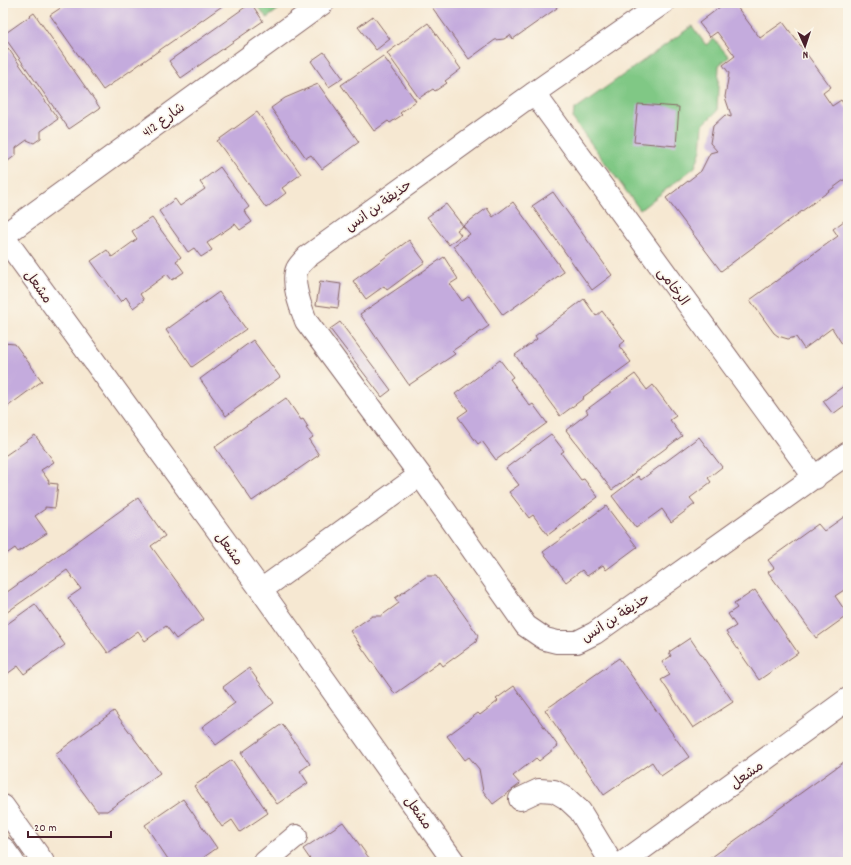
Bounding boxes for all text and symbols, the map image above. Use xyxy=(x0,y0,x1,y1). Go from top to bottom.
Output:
north arrow xyxy=(785,26,825,66)
text: N xyxy=(802,46,809,62)
street label: شارع 412 xyxy=(139,98,190,143)
street label: حذيفة بن انس xyxy=(342,176,417,238)
street label: الرخامى xyxy=(652,264,693,310)
street label: مشعل xyxy=(18,266,56,308)
street label: مشعل xyxy=(209,528,247,570)
street label: حذيفة بن انس xyxy=(578,589,654,648)
street label: مشعل xyxy=(726,757,768,795)
street label: مشعل xyxy=(398,792,436,834)
scale bar xyxy=(28,813,111,839)
text: 20 m xyxy=(34,820,57,837)

